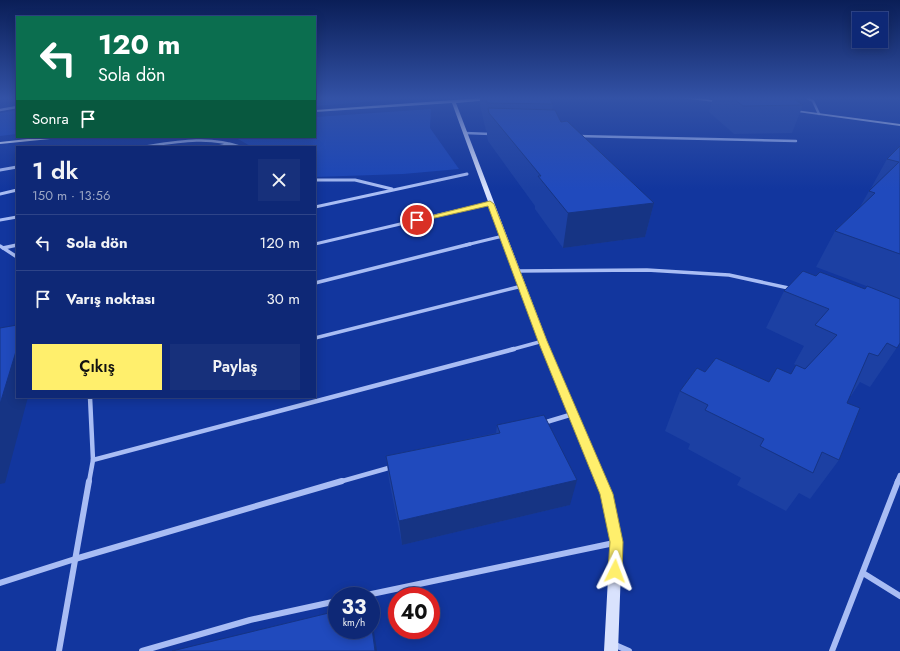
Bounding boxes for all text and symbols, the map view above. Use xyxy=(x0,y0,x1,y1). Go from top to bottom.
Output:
map controls xyxy=(852,12,888,48)
button: layers xyxy=(852,12,888,48)
text: 120 m xyxy=(98,24,181,65)
icon: left xyxy=(32,32,84,84)
text: Sola dön xyxy=(98,62,165,88)
text: Sonra xyxy=(32,108,69,130)
icon: arrive xyxy=(77,108,99,130)
text: 1 dk xyxy=(32,153,78,188)
button: close xyxy=(258,159,300,201)
text: 150 m · 13:56 xyxy=(32,186,110,205)
pin xyxy=(400,203,434,237)
icon: arrive xyxy=(406,209,428,231)
icon: left xyxy=(32,232,54,254)
text: Sola dön xyxy=(66,232,128,254)
text: 120 m xyxy=(260,232,300,254)
icon: arrive xyxy=(32,288,54,310)
text: Varış noktası xyxy=(66,288,155,310)
text: 30 m xyxy=(267,288,300,310)
button: Çıkış xyxy=(32,344,162,390)
button: Paylaş xyxy=(170,344,300,390)
position arrow xyxy=(594,550,636,592)
speed limit sign: 40 xyxy=(388,587,440,639)
text: 33 xyxy=(342,593,366,622)
text: km/h xyxy=(343,615,365,630)

